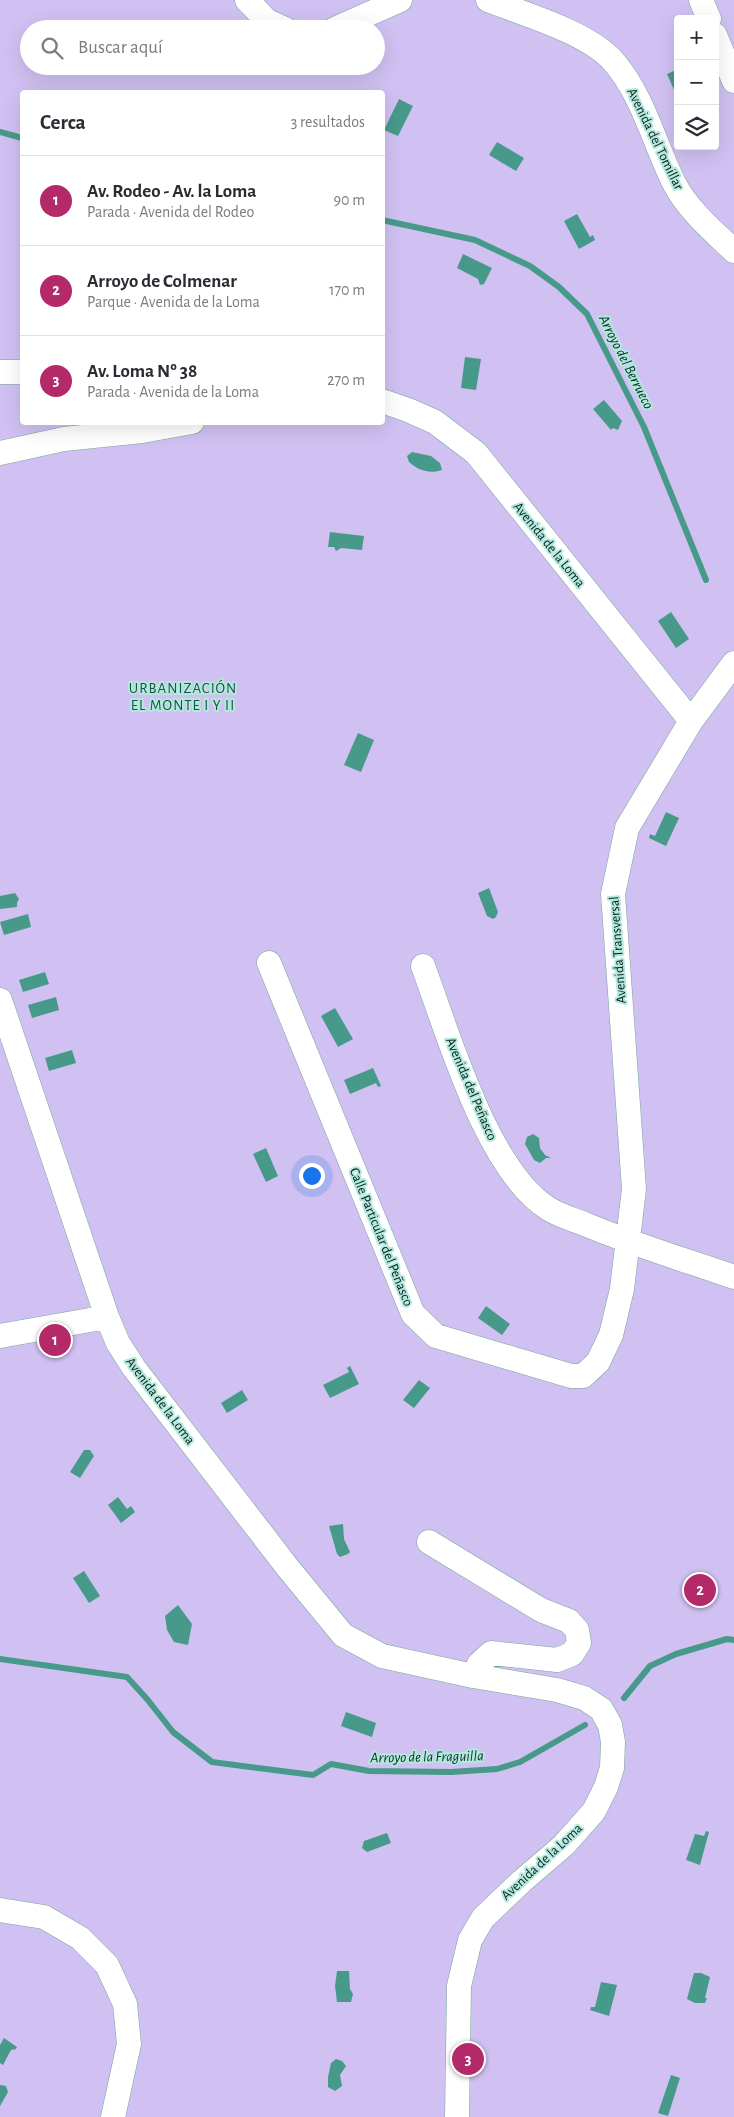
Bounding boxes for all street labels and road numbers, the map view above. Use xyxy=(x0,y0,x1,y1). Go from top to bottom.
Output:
street label: Avenida del Tomillar xyxy=(624,86,686,192)
street label: Avenida de la Loma xyxy=(511,500,588,591)
street label: Avenida Transversal xyxy=(607,896,629,1004)
street label: Avenida del Peñasco xyxy=(443,1035,499,1143)
street label: Calle Particular del Peñasco xyxy=(347,1166,415,1308)
street label: Avenida de la Loma xyxy=(123,1355,197,1448)
street label: Avenida de la Loma xyxy=(499,1821,586,1903)

